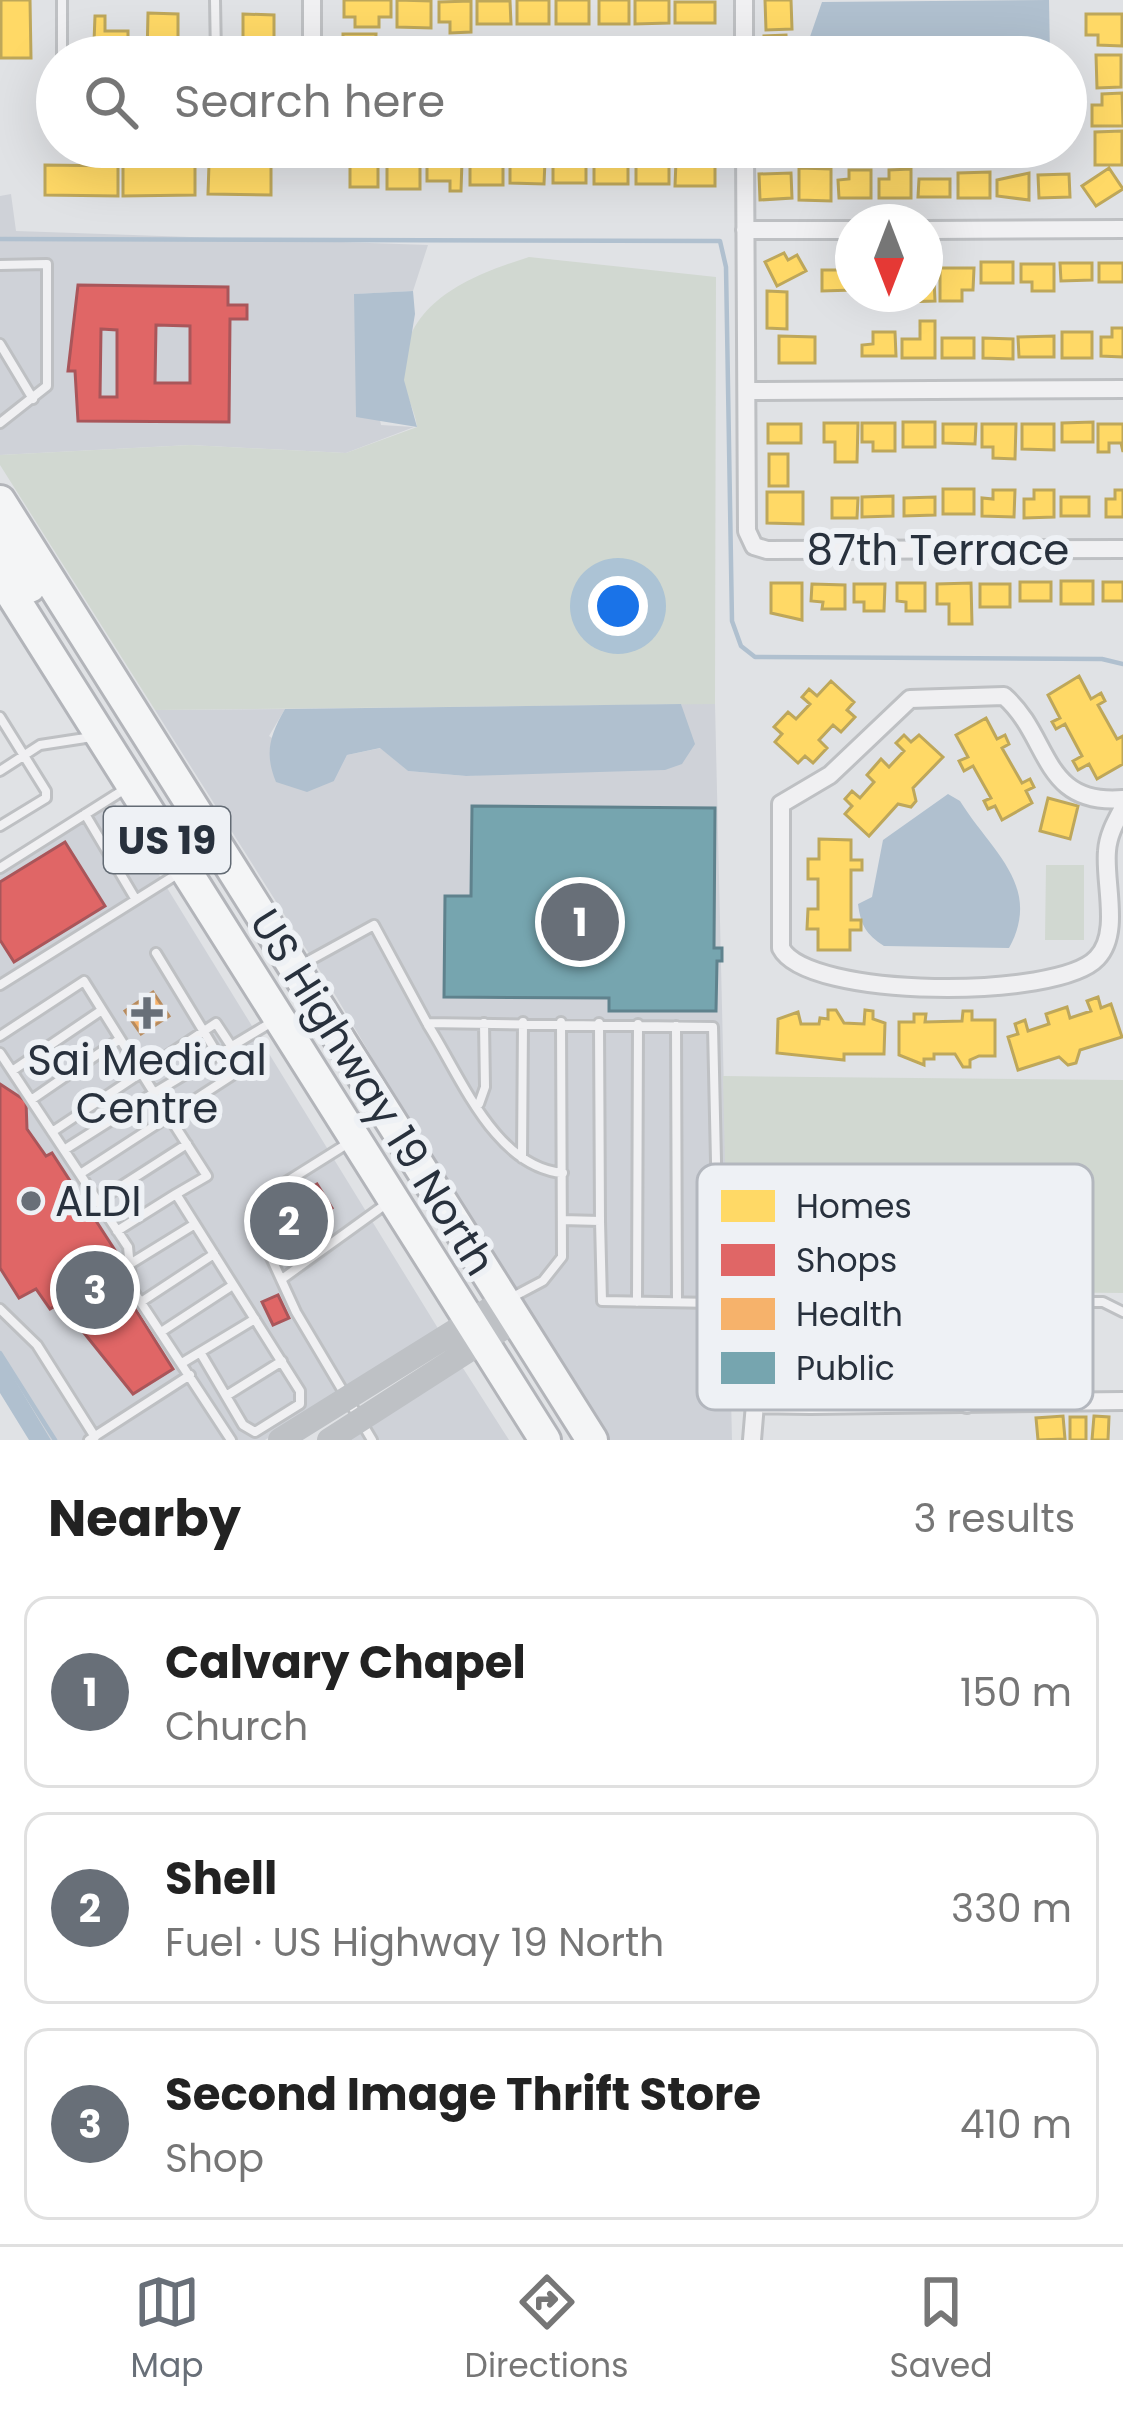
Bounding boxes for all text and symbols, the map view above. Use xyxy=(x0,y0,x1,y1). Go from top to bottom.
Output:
search box xyxy=(36,36,1087,168)
icon: search xyxy=(78,69,144,135)
text: Search here xyxy=(174,70,445,133)
north arrow xyxy=(835,204,943,312)
street label: 87th Terrace xyxy=(807,521,1069,580)
your location xyxy=(588,576,648,636)
road number: US 19 xyxy=(104,807,230,873)
pin: 1 xyxy=(541,877,619,967)
street label: US Highway 19 North xyxy=(236,898,509,1287)
marker: Sai Medical Centre xyxy=(131,997,163,1029)
place label: Sai Medical Centre xyxy=(27,1031,267,1138)
legend xyxy=(697,1164,1093,1410)
place label: ALDI xyxy=(55,1172,141,1231)
pin: 2 xyxy=(250,1176,328,1266)
text: Homes xyxy=(796,1183,912,1230)
marker: ALDI xyxy=(18,1188,44,1214)
text: Shops xyxy=(796,1237,897,1284)
pin: 3 xyxy=(56,1245,134,1335)
text: Health xyxy=(796,1291,903,1338)
text: Public xyxy=(796,1345,895,1392)
text: Nearby xyxy=(48,1482,241,1554)
text: 3 results xyxy=(913,1491,1075,1546)
text: Calvary Chapel xyxy=(165,1631,526,1694)
text: 1 xyxy=(83,1665,97,1720)
text: 150 m xyxy=(960,1665,1072,1720)
text: Church xyxy=(165,1699,308,1754)
text: Shell xyxy=(165,1847,277,1910)
text: 2 xyxy=(79,1881,101,1936)
text: 330 m xyxy=(951,1881,1072,1936)
text: Fuel · US Highway 19 North xyxy=(165,1915,664,1970)
text: Second Image Thrift Store xyxy=(165,2063,761,2126)
text: 3 xyxy=(78,2097,102,2152)
text: 410 m xyxy=(960,2097,1072,2152)
text: Shop xyxy=(165,2131,264,2186)
tab: Map xyxy=(131,2269,204,2391)
tab: Directions xyxy=(465,2269,628,2391)
tab: Saved xyxy=(890,2269,992,2391)

